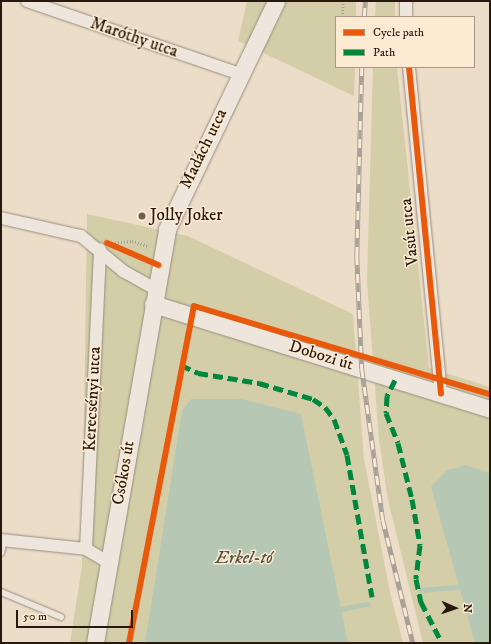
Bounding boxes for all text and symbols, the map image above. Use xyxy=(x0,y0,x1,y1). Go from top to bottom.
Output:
street label: Maróthy utca xyxy=(87,13,181,63)
legend xyxy=(335,16,475,68)
text: Cycle path xyxy=(373,25,424,40)
text: Path xyxy=(373,45,395,60)
street label: Madách utca xyxy=(176,106,232,192)
street label: Vasút utca xyxy=(396,197,424,267)
place label: Jolly Joker xyxy=(150,206,223,226)
marker: Jolly Joker xyxy=(137,211,147,221)
street label: Dobozi út xyxy=(286,337,356,375)
street label: Kerecsényi utca xyxy=(80,346,106,452)
street label: Csókos út xyxy=(108,439,140,507)
water label: Erkel-tó xyxy=(215,547,273,569)
north arrow xyxy=(435,588,475,628)
scale bar xyxy=(18,602,135,628)
text: N xyxy=(460,604,474,613)
text: 50 m xyxy=(23,609,47,624)

